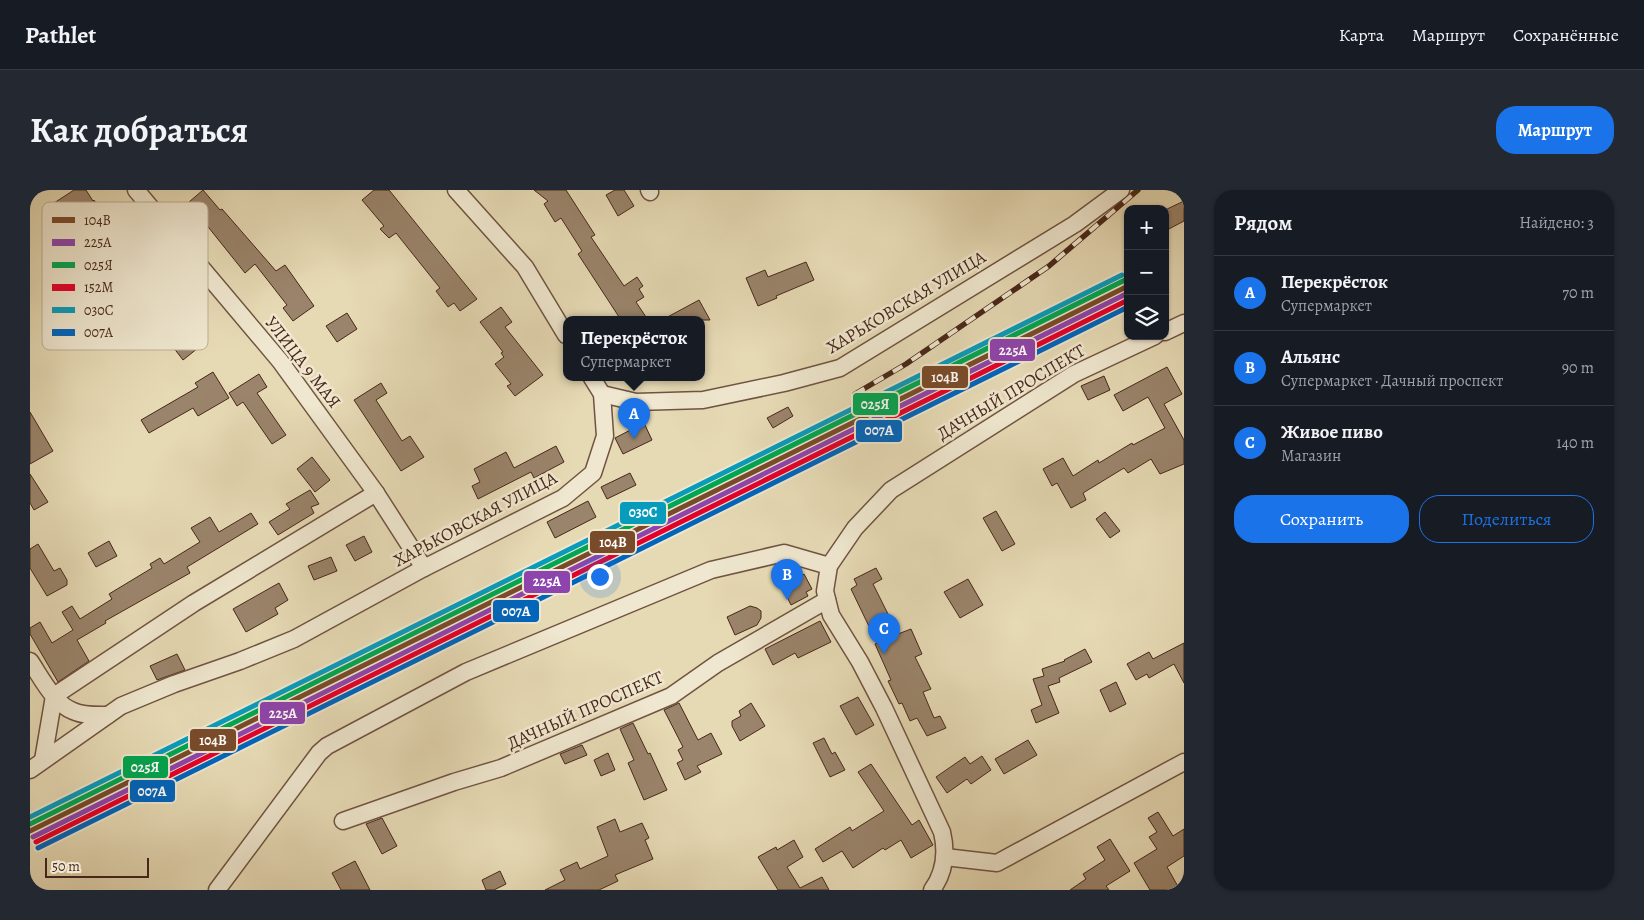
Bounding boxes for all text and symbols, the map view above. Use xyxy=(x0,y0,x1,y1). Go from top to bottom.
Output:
text: Pathlet xyxy=(25,19,96,51)
text: Карта xyxy=(1339,23,1384,47)
text: Маршрут xyxy=(1412,23,1485,47)
text: Сохранённые xyxy=(1513,23,1619,47)
text: Как добраться xyxy=(30,106,248,154)
button: Маршрут xyxy=(1496,106,1614,154)
legend xyxy=(42,202,208,350)
map controls xyxy=(1124,205,1169,340)
button: + xyxy=(1124,205,1169,250)
text: Рядом xyxy=(1234,209,1292,237)
text: 104В xyxy=(84,211,111,230)
text: Найдено: 3 xyxy=(1519,212,1594,234)
text: 225А xyxy=(84,233,112,252)
street label: ХАРЬКОВСКАЯ УЛИЦА xyxy=(822,245,991,359)
button: − xyxy=(1124,250,1169,295)
text: 025Я xyxy=(84,256,113,275)
text: Перекрёсток xyxy=(1281,269,1388,295)
text: 152М xyxy=(84,278,113,297)
text: A xyxy=(1245,282,1255,304)
text: 70 m xyxy=(1562,282,1594,304)
button: layers xyxy=(1124,295,1169,340)
text: Супермаркет xyxy=(1281,295,1372,317)
text: 030C xyxy=(84,301,114,320)
street label: УЛИЦА 9 МАЯ xyxy=(260,311,346,413)
popup xyxy=(563,316,705,381)
text: 007А xyxy=(84,323,114,342)
text: Перекрёсток xyxy=(580,325,688,351)
street label: ДАЧНЫЙ ПРОСПЕКТ xyxy=(933,338,1090,446)
line badge: 225А xyxy=(989,338,1036,362)
text: 225А xyxy=(999,341,1027,360)
text: Альянс xyxy=(1281,344,1340,370)
text: Супермаркет xyxy=(580,351,671,373)
text: B xyxy=(1245,357,1255,379)
text: 90 m xyxy=(1562,357,1594,379)
line badge: 104В xyxy=(921,365,969,389)
text: 104В xyxy=(931,368,959,387)
text: Супермаркет · Дачный проспект xyxy=(1281,370,1503,392)
line badge: 025Я xyxy=(852,392,899,416)
text: 025Я xyxy=(861,395,889,414)
pin: A xyxy=(618,398,650,439)
line badge: 007А xyxy=(855,419,903,443)
text: Живое пиво xyxy=(1281,419,1383,445)
text: 007А xyxy=(865,421,894,440)
text: C xyxy=(1245,432,1255,454)
text: 140 m xyxy=(1556,432,1594,454)
text: Магазин xyxy=(1281,445,1341,467)
street label: ХАРЬКОВСКАЯ УЛИЦА xyxy=(389,465,561,572)
button: Сохранить xyxy=(1234,495,1409,543)
button: Поделиться xyxy=(1419,495,1594,543)
line badge: 030C xyxy=(619,501,667,525)
text: 030C xyxy=(629,503,658,522)
line badge: 104В xyxy=(589,530,636,554)
text: 104В xyxy=(599,533,627,552)
pin: B xyxy=(771,559,803,600)
your location xyxy=(587,564,613,590)
line badge: 225А xyxy=(523,570,571,594)
text: 225А xyxy=(533,572,561,591)
line badge: 007А xyxy=(492,599,540,623)
text: 007А xyxy=(502,602,531,621)
pin: C xyxy=(868,613,900,654)
street label: ДАЧНЫЙ ПРОСПЕКТ xyxy=(503,665,667,755)
line badge: 225А xyxy=(259,701,306,725)
text: 225А xyxy=(269,704,297,723)
line badge: 104В xyxy=(189,728,237,752)
text: 104В xyxy=(199,731,227,750)
line badge: 025Я xyxy=(122,755,169,779)
text: 025Я xyxy=(131,758,159,777)
line badge: 007А xyxy=(129,779,176,803)
text: 007А xyxy=(138,782,167,801)
scale bar xyxy=(45,855,149,878)
text: 50 m xyxy=(52,857,80,876)

